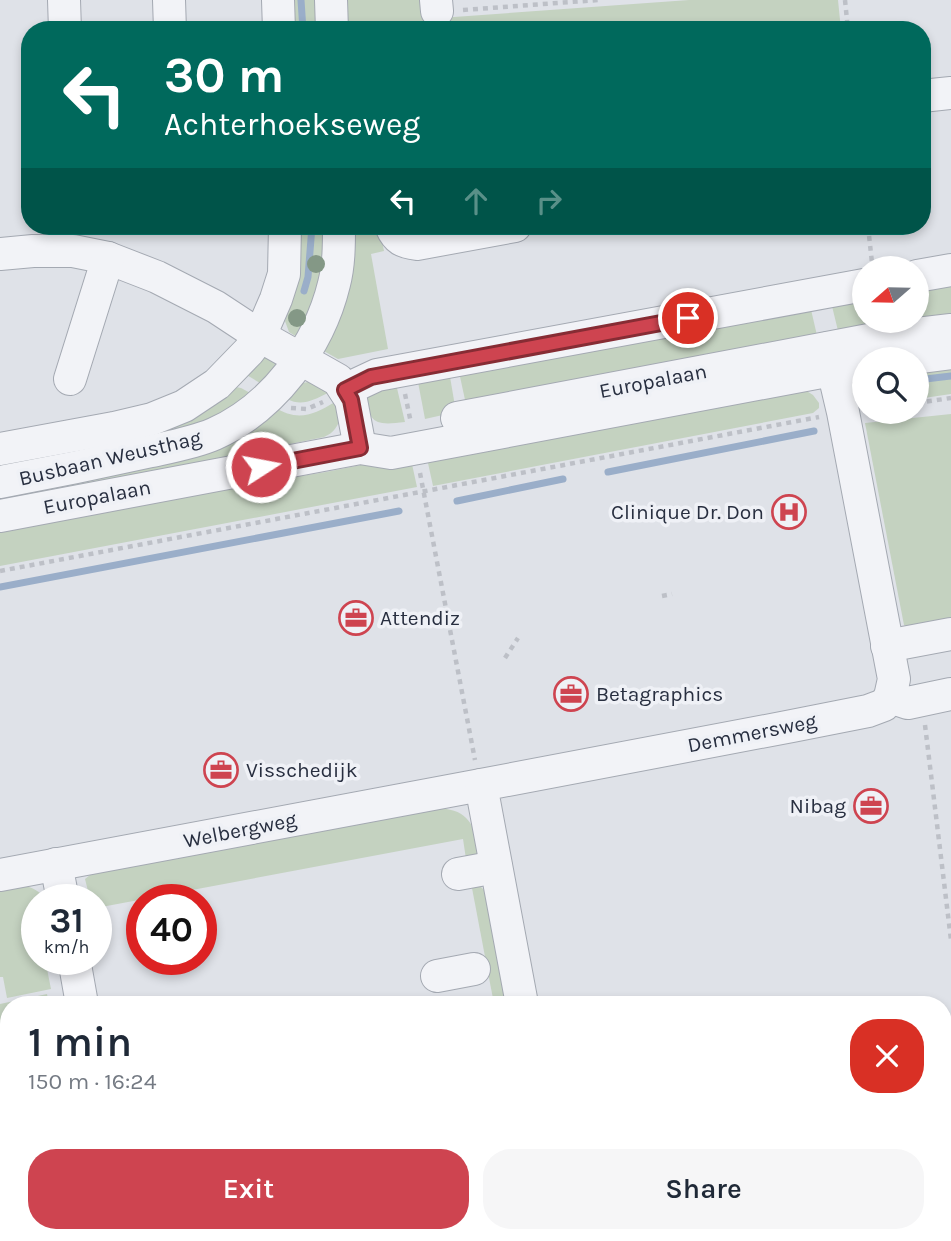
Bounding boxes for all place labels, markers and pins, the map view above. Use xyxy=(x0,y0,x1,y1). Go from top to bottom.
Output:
pin xyxy=(658,288,718,348)
hospital icon: Clinique Dr. Don xyxy=(770,493,808,531)
place label: Clinique Dr. Don xyxy=(611,500,764,524)
office icon: Attendiz xyxy=(337,599,375,637)
place label: Attendiz xyxy=(380,606,460,630)
office icon: Betagraphics xyxy=(552,675,590,713)
place label: Betagraphics xyxy=(596,682,723,706)
office icon: Visschedijk xyxy=(202,751,240,789)
place label: Visschedijk xyxy=(246,758,358,782)
office icon: Nibag xyxy=(852,787,890,825)
place label: Nibag xyxy=(790,794,846,818)

